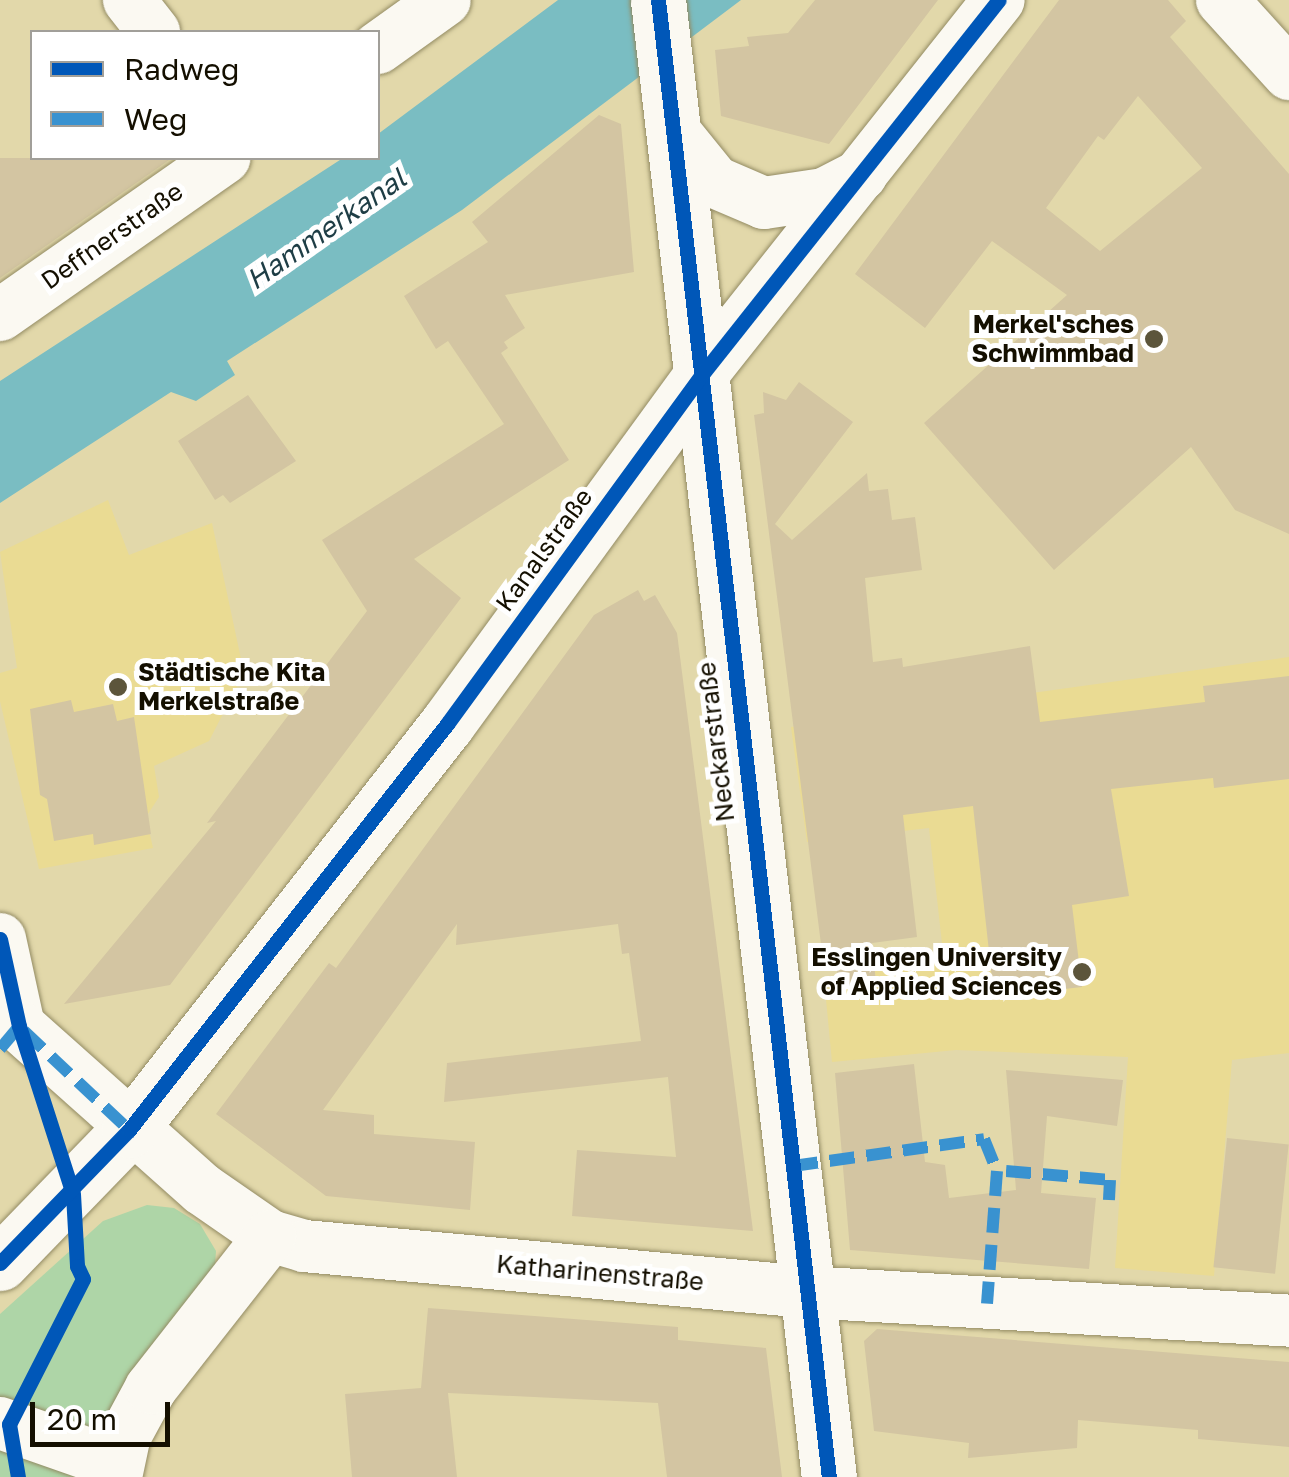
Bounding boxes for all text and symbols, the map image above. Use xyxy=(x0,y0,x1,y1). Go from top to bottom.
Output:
legend xyxy=(30,30,380,160)
text: Radweg xyxy=(124,51,239,87)
text: Weg xyxy=(124,101,187,137)
water label: Hammerkanal xyxy=(240,162,412,296)
street label: Deffnerstraße xyxy=(36,176,188,296)
place label: Merkel'sches Schwimmbad xyxy=(971,310,1134,369)
marker: Merkel'sches Schwimmbad xyxy=(1143,328,1165,350)
street label: Kanalstraße xyxy=(489,483,599,617)
place label: Städtische Kita Merkelstraße xyxy=(138,658,325,717)
street label: Neckarstraße xyxy=(691,660,741,824)
marker: Städtische Kita Merkelstraße xyxy=(107,676,129,698)
place label: Esslingen University of Applied Sciences xyxy=(811,943,1062,1002)
marker: Esslingen University of Applied Sciences xyxy=(1071,961,1093,983)
street label: Katharinenstraße xyxy=(495,1249,705,1297)
scale bar xyxy=(35,1382,175,1444)
text: 20 m xyxy=(47,1401,117,1437)

